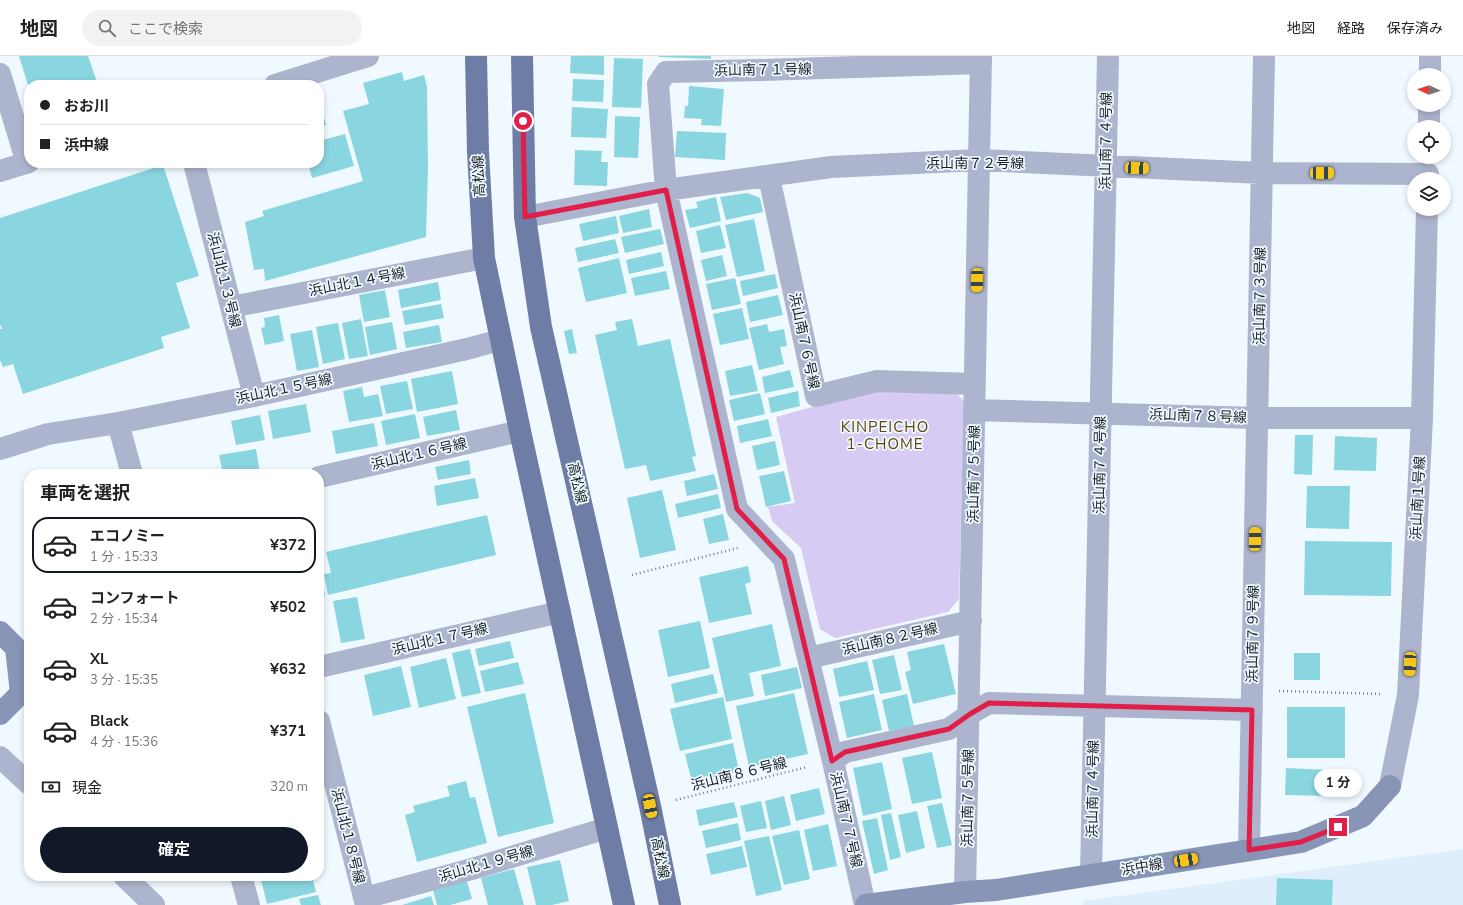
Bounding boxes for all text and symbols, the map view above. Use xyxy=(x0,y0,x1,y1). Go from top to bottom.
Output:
search box xyxy=(82,10,362,46)
text: 地図 xyxy=(20,16,58,42)
icon: search xyxy=(96,17,118,39)
text: ここで検索 xyxy=(128,19,203,39)
text: 地図 xyxy=(1287,19,1315,38)
text: 経路 xyxy=(1337,19,1365,38)
text: 保存済み xyxy=(1387,19,1443,38)
street label: 浜山南７１号線 xyxy=(714,60,812,80)
north arrow xyxy=(1407,68,1451,112)
map controls xyxy=(1407,68,1451,216)
street label: 浜山南７４号線 xyxy=(1096,92,1116,190)
text: おお川 xyxy=(64,96,109,116)
route start xyxy=(514,112,532,130)
button: locate xyxy=(1407,120,1451,164)
text: 浜中線 xyxy=(64,135,109,155)
street label: 浜山南７２号線 xyxy=(926,154,1024,173)
street label: 高松線 xyxy=(468,155,490,197)
car xyxy=(1125,161,1149,175)
car xyxy=(1310,167,1334,179)
button: layers xyxy=(1407,172,1451,216)
street label: 浜山北１３号線 xyxy=(203,230,245,330)
street label: 浜山南７３号線 xyxy=(1250,247,1270,345)
street label: 浜山北１４号線 xyxy=(307,263,407,301)
car xyxy=(971,268,983,292)
street label: 浜山南７６号線 xyxy=(785,291,823,391)
street label: 浜山北１５号線 xyxy=(234,370,334,408)
street label: 浜山南７８号線 xyxy=(1149,405,1247,427)
street label: 浜山南７４号線 xyxy=(1090,416,1110,514)
district label: KINPEICHO 1-CHOME xyxy=(841,417,929,454)
street label: 浜山南７５号線 xyxy=(964,425,984,523)
street label: 浜山北１６号線 xyxy=(369,434,469,474)
street label: 浜山南１号線 xyxy=(1406,456,1430,540)
street label: 高松線 xyxy=(563,460,591,506)
text: 車両を選択 xyxy=(40,481,130,505)
text: エコノミー xyxy=(90,526,165,546)
icon: car xyxy=(42,527,78,563)
car xyxy=(1249,527,1261,551)
text: ¥372 xyxy=(270,535,306,555)
text: 1 分 · 15:33 xyxy=(90,548,158,566)
street label: 浜山南７９号線 xyxy=(1243,585,1263,683)
text: コンフォート xyxy=(90,588,180,608)
icon: car xyxy=(42,589,78,625)
text: ¥502 xyxy=(270,597,306,617)
text: 2 分 · 15:34 xyxy=(90,610,158,628)
street label: 浜山北１７号線 xyxy=(390,619,490,659)
street label: 浜山南８２号線 xyxy=(840,619,940,659)
text: XL xyxy=(90,649,109,669)
icon: car xyxy=(42,651,78,687)
car xyxy=(1403,652,1417,676)
text: ¥632 xyxy=(270,659,306,679)
text: 3 分 · 15:35 xyxy=(90,671,158,689)
text: Black xyxy=(90,711,128,731)
icon: car xyxy=(42,713,78,749)
text: ¥371 xyxy=(270,721,306,741)
text: 4 分 · 15:36 xyxy=(90,733,158,751)
street label: 浜山南７４号線 xyxy=(1083,740,1103,838)
street label: 浜山南７５号線 xyxy=(958,749,978,847)
street label: 浜山南８６号線 xyxy=(689,753,789,795)
callout: 1 分 xyxy=(1314,769,1362,797)
street label: 浜山南７７号線 xyxy=(826,770,866,870)
text: 1 分 xyxy=(1326,774,1350,792)
icon: cash xyxy=(40,776,62,798)
text: 現金 xyxy=(72,778,102,798)
text: 320 m xyxy=(270,778,308,796)
street label: 浜山北１８号線 xyxy=(327,786,369,886)
car xyxy=(642,793,658,819)
route end xyxy=(1329,818,1347,836)
button: 確定 xyxy=(40,827,308,873)
street label: 高松線 xyxy=(647,836,673,880)
street label: 浜山北１９号線 xyxy=(436,841,536,887)
car xyxy=(1173,852,1199,868)
street label: 浜中線 xyxy=(1120,854,1164,880)

